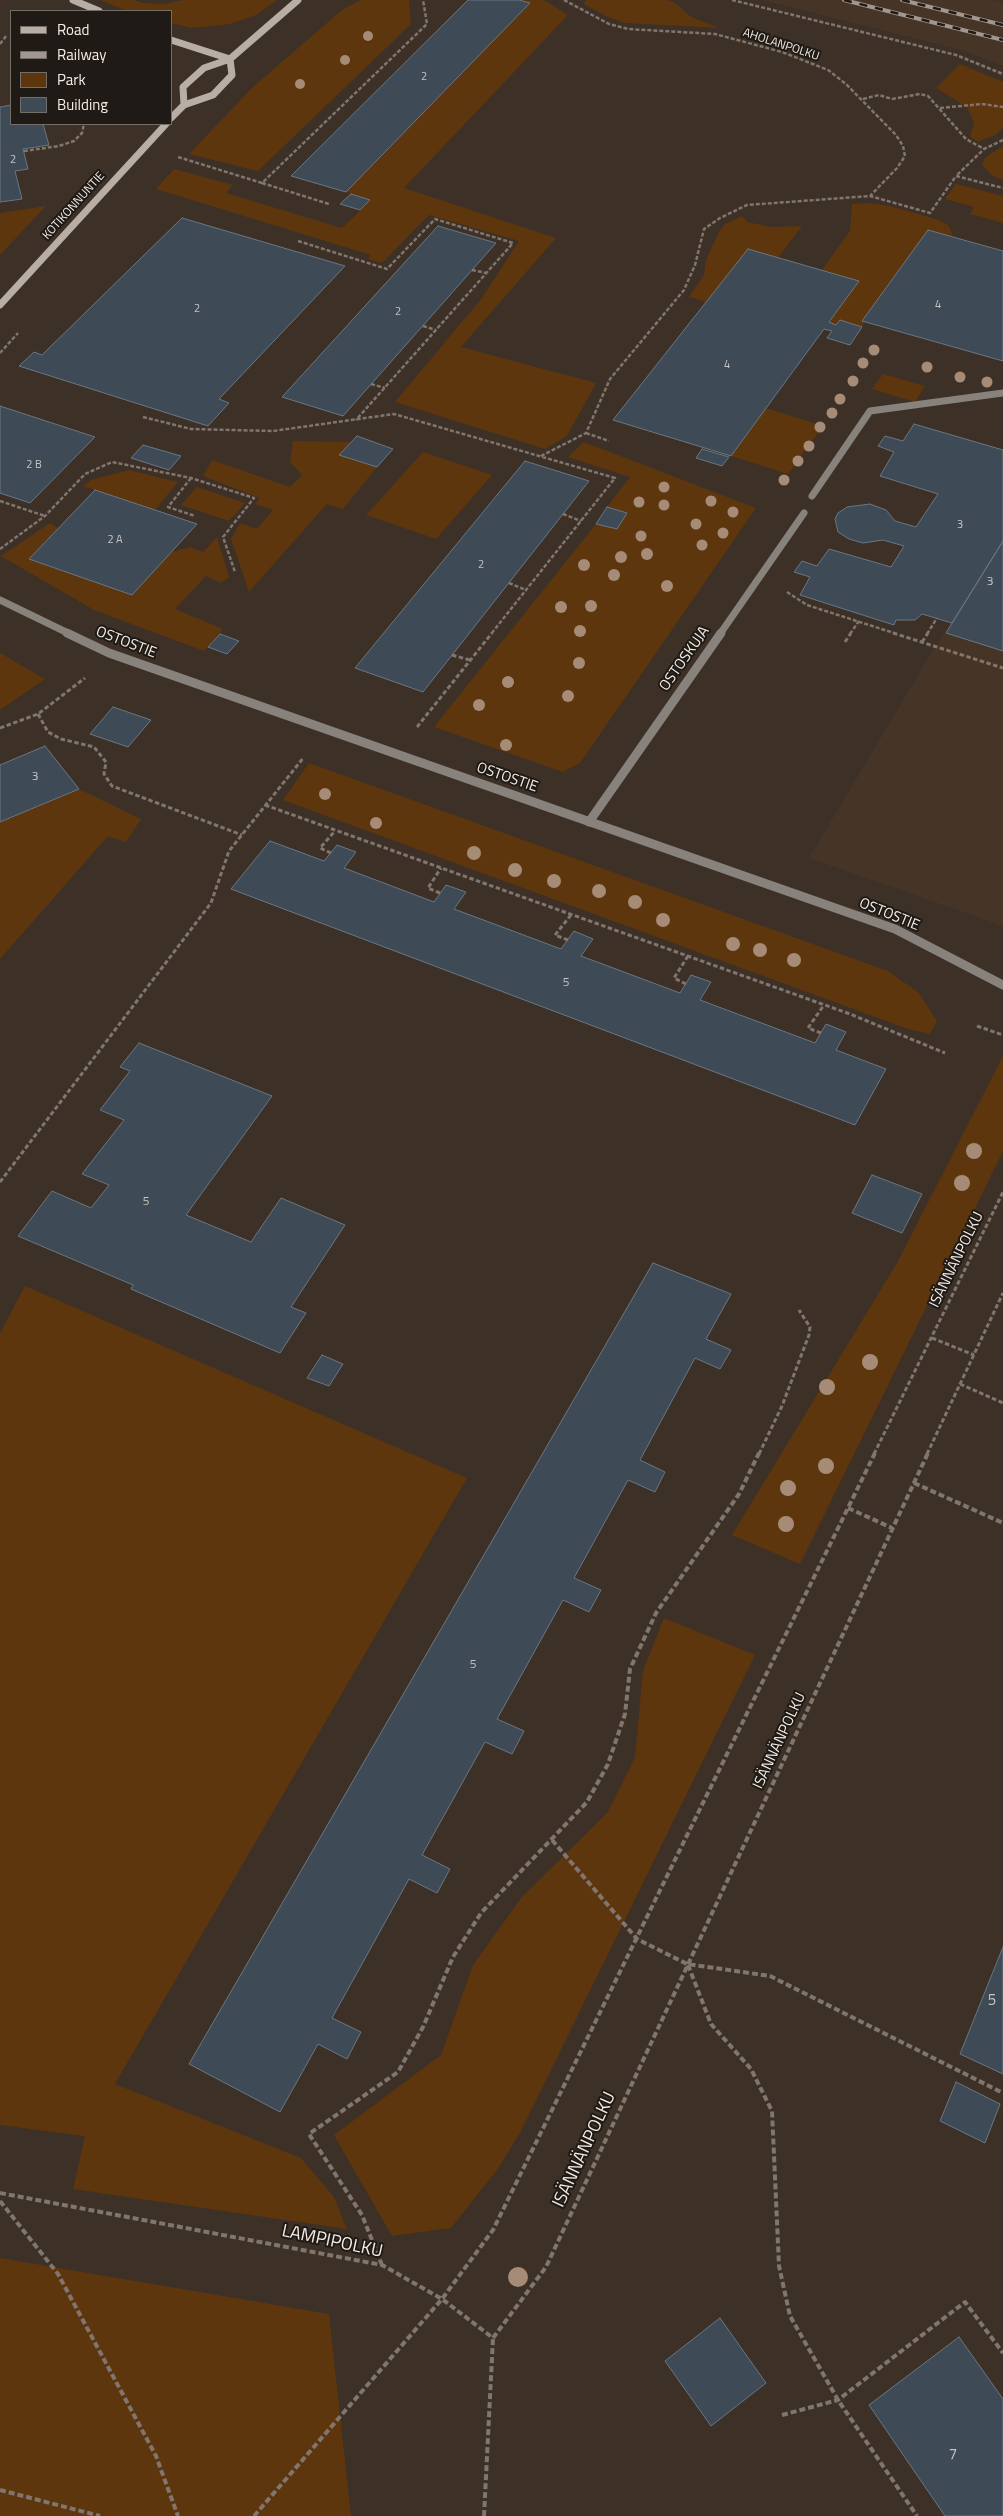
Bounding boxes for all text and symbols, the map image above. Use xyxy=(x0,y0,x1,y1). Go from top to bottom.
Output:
legend xyxy=(10,10,172,125)
text: Road xyxy=(57,18,89,41)
street label: AHOLANPOLKU xyxy=(741,26,821,64)
text: Railway xyxy=(57,43,107,66)
text: Park xyxy=(57,68,86,91)
house number: 2 xyxy=(421,70,427,84)
text: Building xyxy=(57,93,108,116)
house number: 2 xyxy=(10,153,16,167)
street label: KOTIKONNUNTIE xyxy=(40,169,108,243)
house number: 4 xyxy=(935,298,941,312)
house number: 2 xyxy=(194,302,200,316)
house number: 2 xyxy=(395,305,401,319)
house number: 4 xyxy=(724,358,730,372)
house number: 2 B xyxy=(26,458,42,472)
house number: 3 xyxy=(957,518,963,532)
house number: 2 A xyxy=(107,533,123,547)
house number: 2 xyxy=(478,558,484,572)
house number: 3 xyxy=(987,575,993,589)
street label: OSTOSTIE xyxy=(93,623,159,663)
street label: OSTOSKUJA xyxy=(656,623,714,695)
street label: OSTOSTIE xyxy=(474,759,540,797)
house number: 3 xyxy=(32,770,38,784)
street label: OSTOSTIE xyxy=(856,895,922,935)
house number: 5 xyxy=(563,976,569,990)
house number: 5 xyxy=(143,1195,149,1209)
street label: ISÄNNÄNPOLKU xyxy=(926,1209,988,1311)
house number: 5 xyxy=(470,1658,476,1672)
street label: ISÄNNÄNPOLKU xyxy=(750,1690,810,1792)
house number: 5 xyxy=(988,1992,996,2010)
street label: ISÄNNÄNPOLKU xyxy=(549,2089,621,2211)
street label: LAMPIPOLKU xyxy=(280,2221,384,2263)
house number: 7 xyxy=(949,2446,957,2464)

